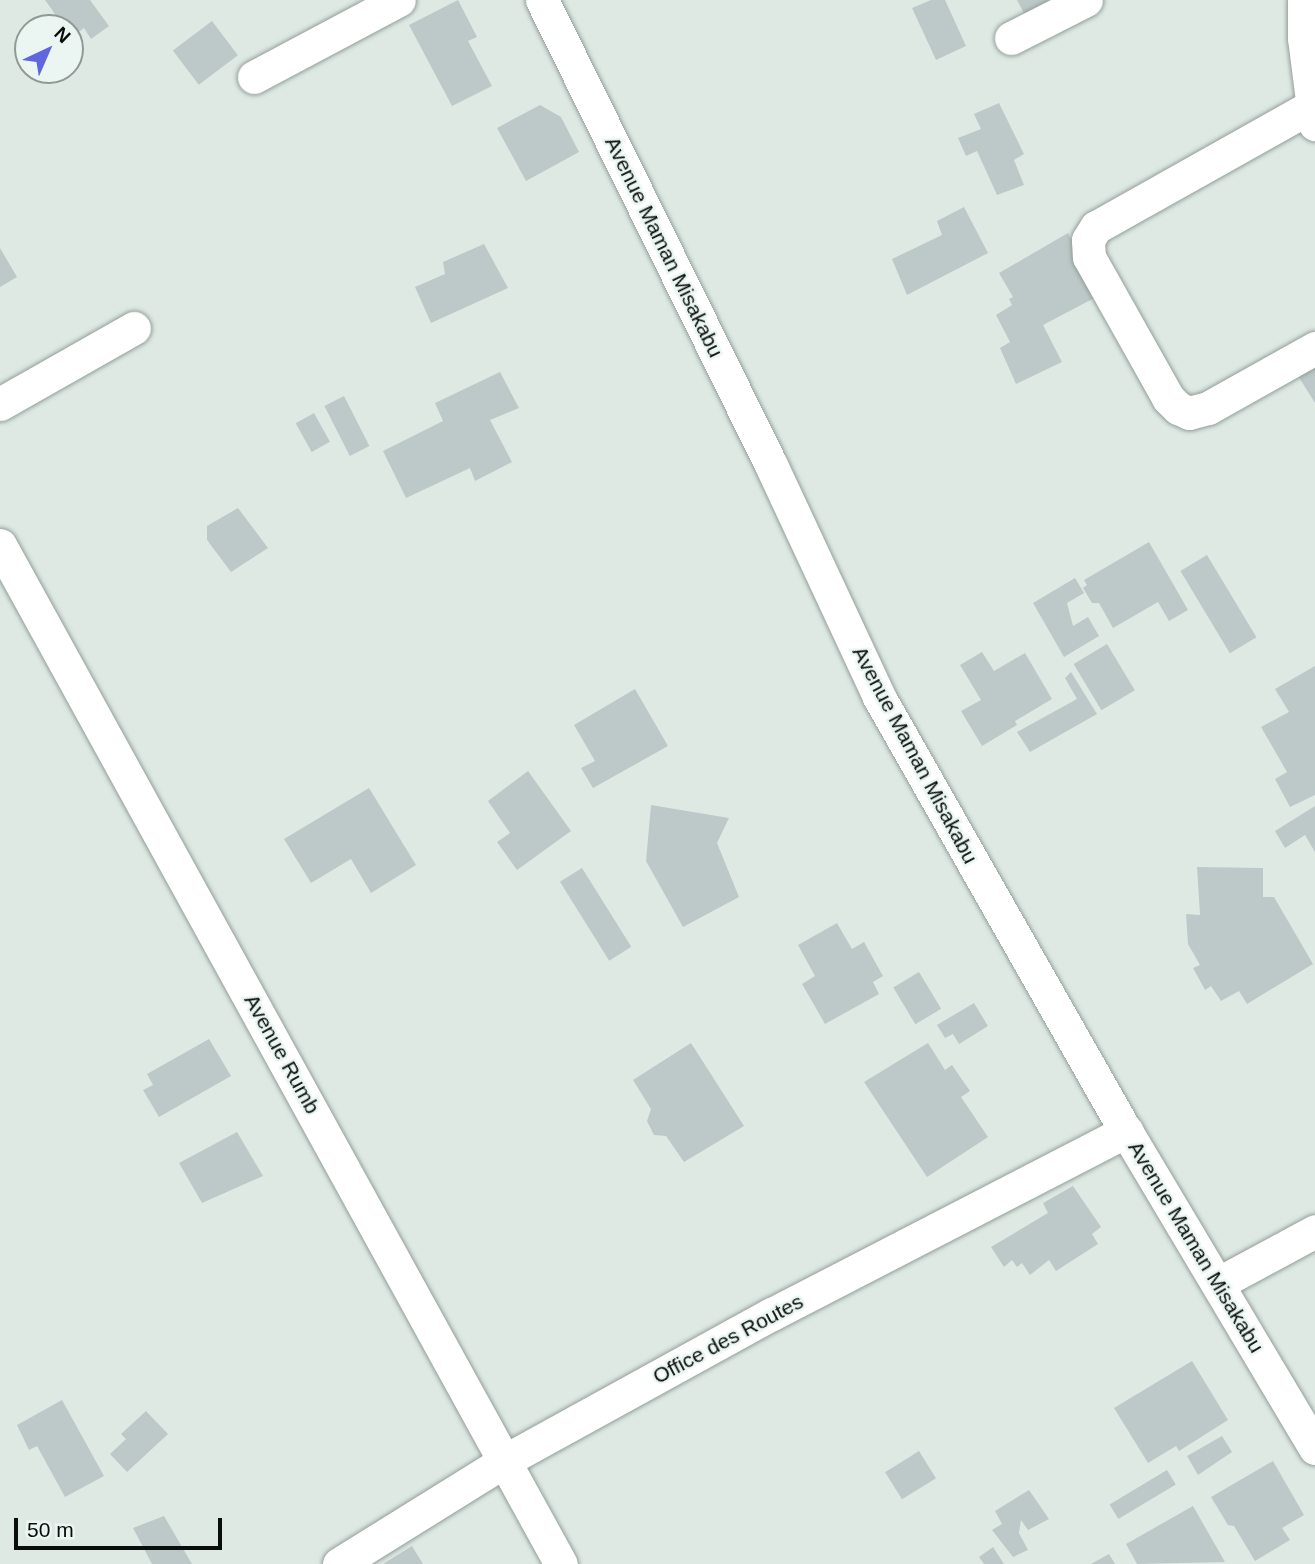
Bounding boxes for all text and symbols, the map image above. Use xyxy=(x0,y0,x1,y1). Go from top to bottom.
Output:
north arrow xyxy=(14,14,84,84)
text: N xyxy=(50,23,75,47)
street label: Avenue Maman Misakabu xyxy=(600,133,728,361)
street label: Avenue Maman Misakabu xyxy=(847,642,983,868)
street label: Avenue Rumb xyxy=(239,990,325,1118)
street label: Avenue Maman Misakabu xyxy=(1123,1137,1269,1357)
street label: Office des Routes xyxy=(649,1289,807,1389)
scale bar xyxy=(18,1504,226,1548)
text: 50 m xyxy=(27,1518,74,1541)

